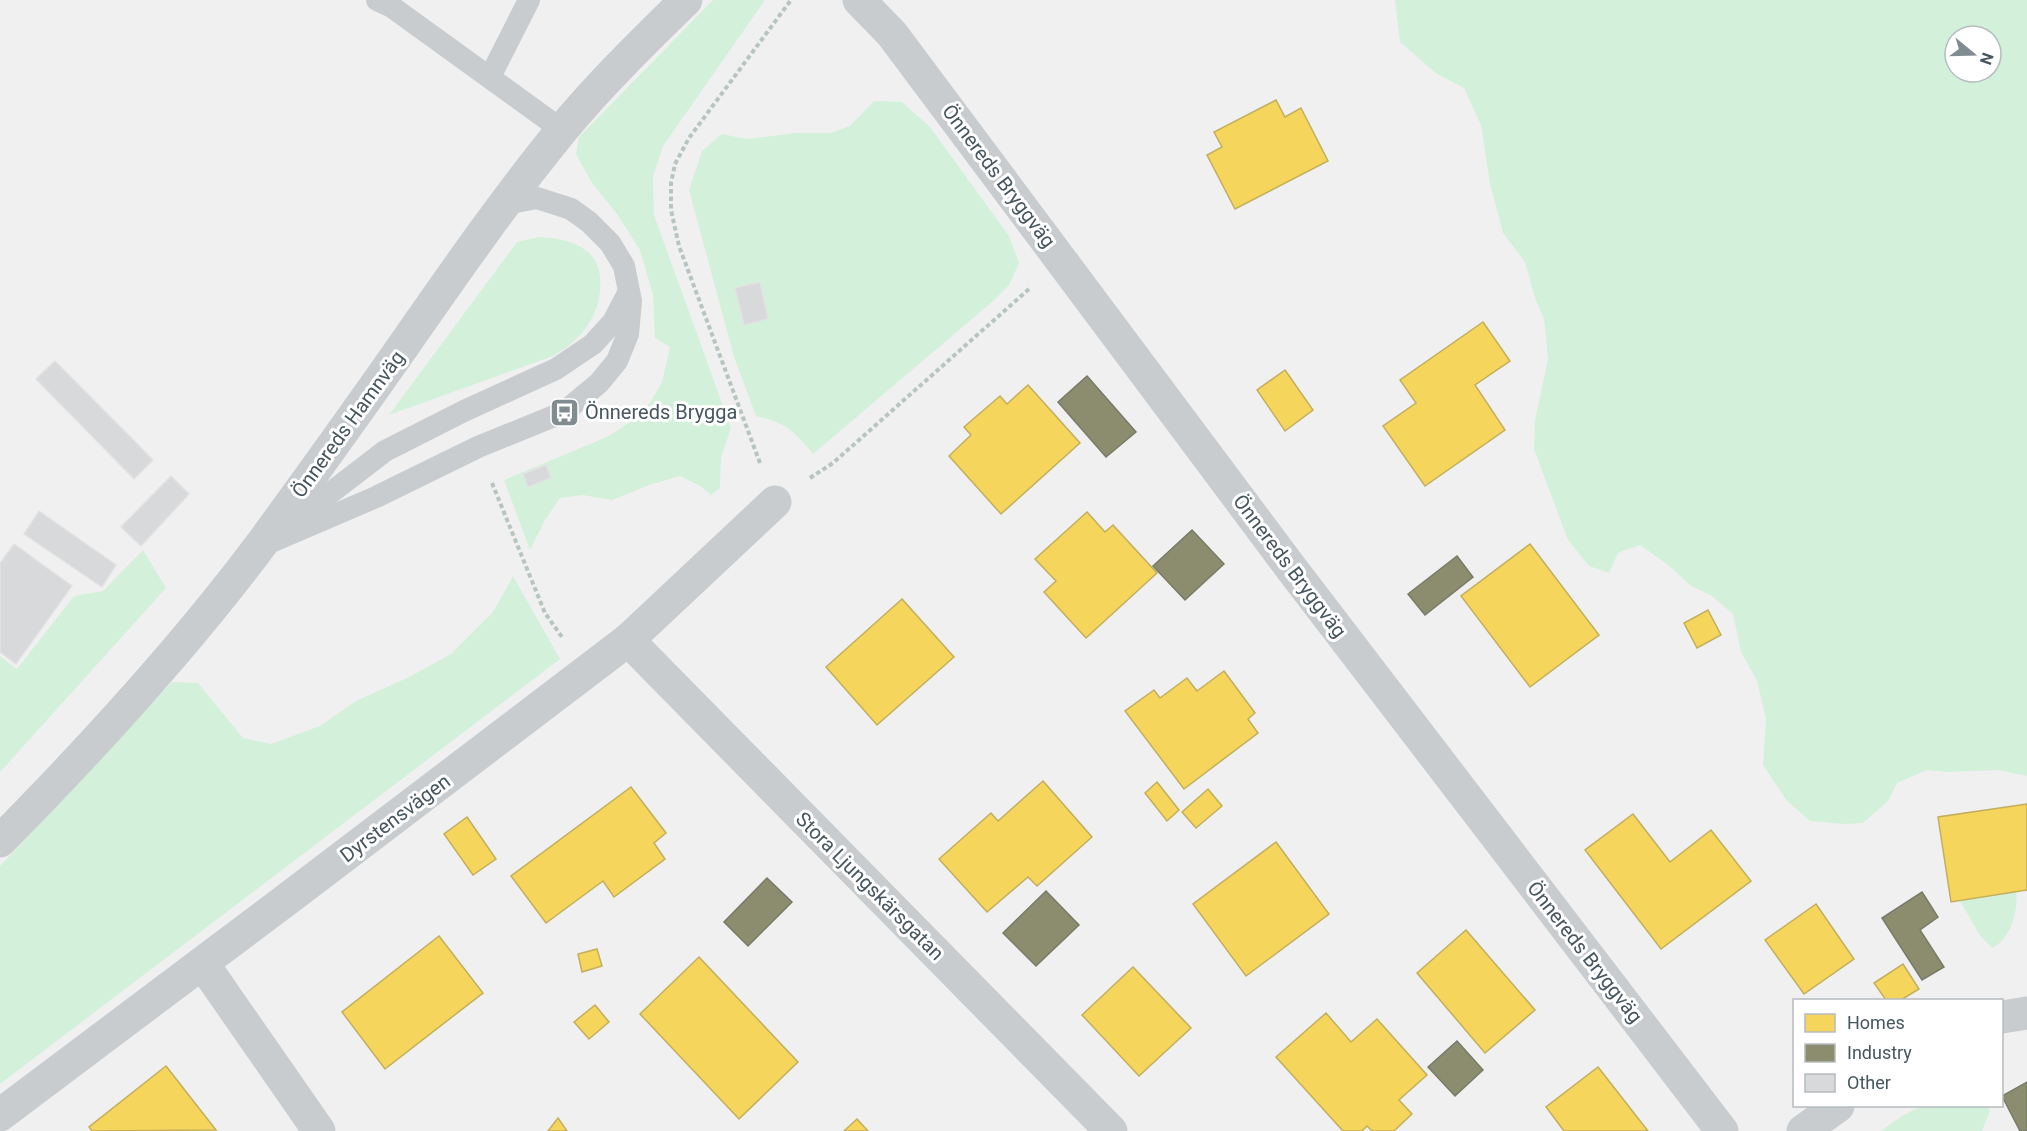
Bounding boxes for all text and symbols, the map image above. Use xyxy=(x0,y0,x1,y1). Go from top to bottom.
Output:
north arrow xyxy=(1943,24,2003,84)
text: N xyxy=(1976,50,1998,67)
street label: Önnereds Bryggväg xyxy=(937,100,1061,252)
street label: Önnereds Hamnväg xyxy=(287,346,409,502)
bus stop icon: Önnereds Brygga xyxy=(548,396,580,428)
place label: Önnereds Brygga xyxy=(585,400,737,424)
street label: Önnereds Bryggväg xyxy=(1228,490,1352,642)
street label: Dyrstensvägen xyxy=(335,769,455,867)
street label: Stora Ljungskärsgatan xyxy=(791,807,949,965)
street label: Önnereds Bryggväg xyxy=(1522,876,1648,1028)
legend xyxy=(1793,999,2003,1107)
text: Homes xyxy=(1847,1012,1905,1033)
text: Industry xyxy=(1847,1042,1912,1063)
text: Other xyxy=(1847,1072,1891,1093)

